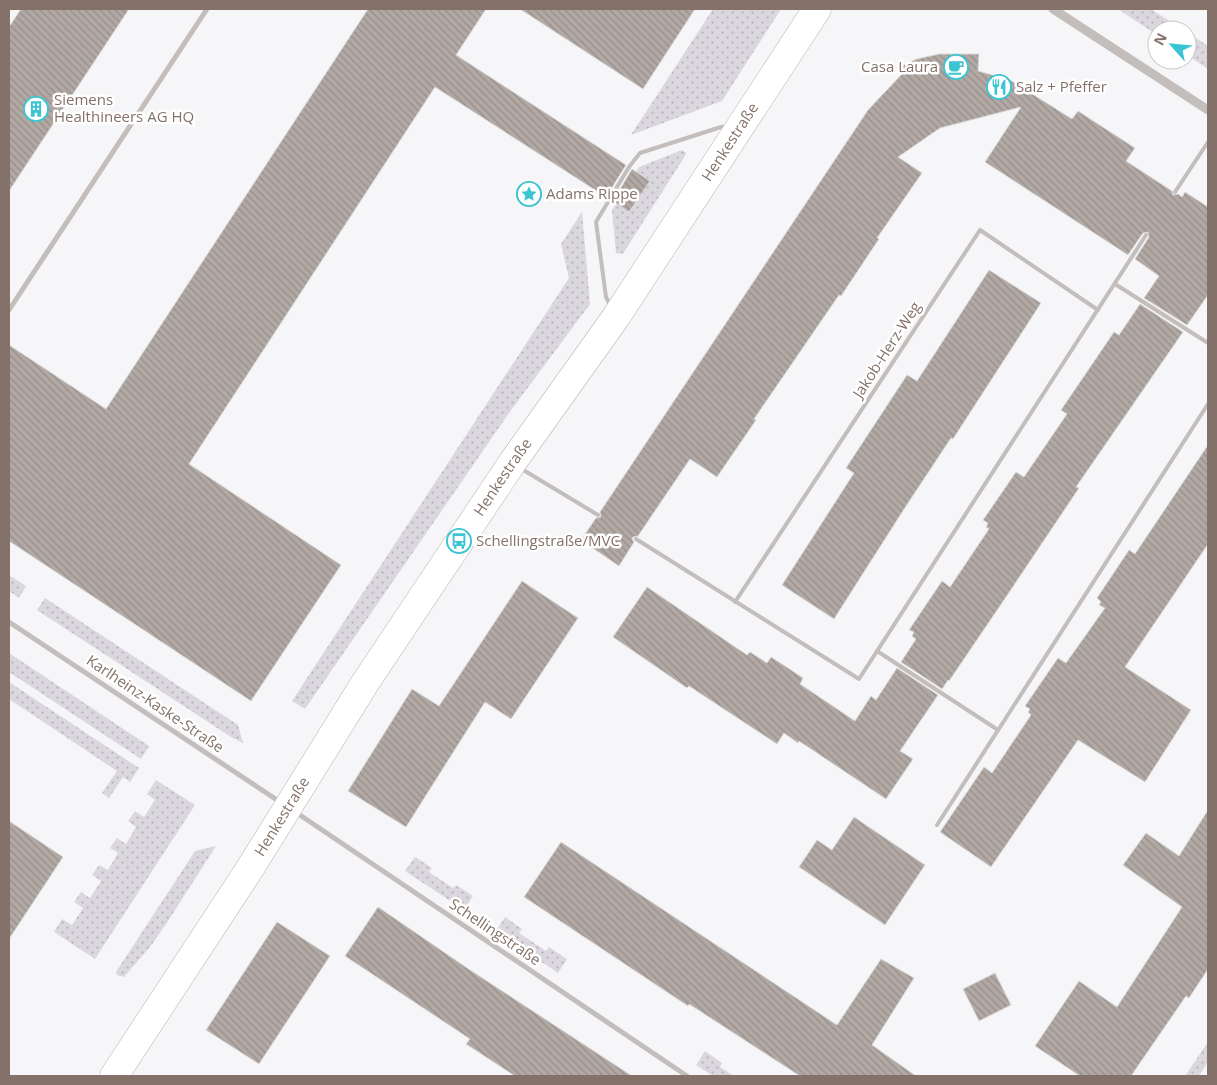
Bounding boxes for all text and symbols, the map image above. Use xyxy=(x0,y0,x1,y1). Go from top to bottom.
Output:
north arrow xyxy=(1147,20,1197,70)
text: N xyxy=(1149,29,1171,48)
cafe icon: Casa Laura xyxy=(943,54,969,80)
place label: Casa Laura xyxy=(861,56,938,76)
restaurant icon: Salz + Pfeffer xyxy=(986,74,1012,100)
place label: Salz + Pfeffer xyxy=(1016,76,1107,96)
place label: Siemens Healthineers AG HQ xyxy=(54,89,194,126)
building icon: Siemens Healthineers AG HQ xyxy=(23,96,49,122)
street label: Henkestraße xyxy=(696,99,762,185)
place icon: Adams Rippe xyxy=(516,181,542,207)
place label: Adams Rippe xyxy=(546,183,638,203)
street label: Jakob-Herz-Weg xyxy=(846,297,925,403)
street label: Henkestraße xyxy=(468,434,536,519)
bus stop icon: Schellingstraße/MVC xyxy=(446,528,472,554)
place label: Schellingstraße/MVC xyxy=(476,530,620,550)
street label: Karlheinz-Kaske-Straße xyxy=(83,650,228,757)
street label: Henkestraße xyxy=(249,773,313,860)
street label: Schellingstraße xyxy=(446,893,545,969)

